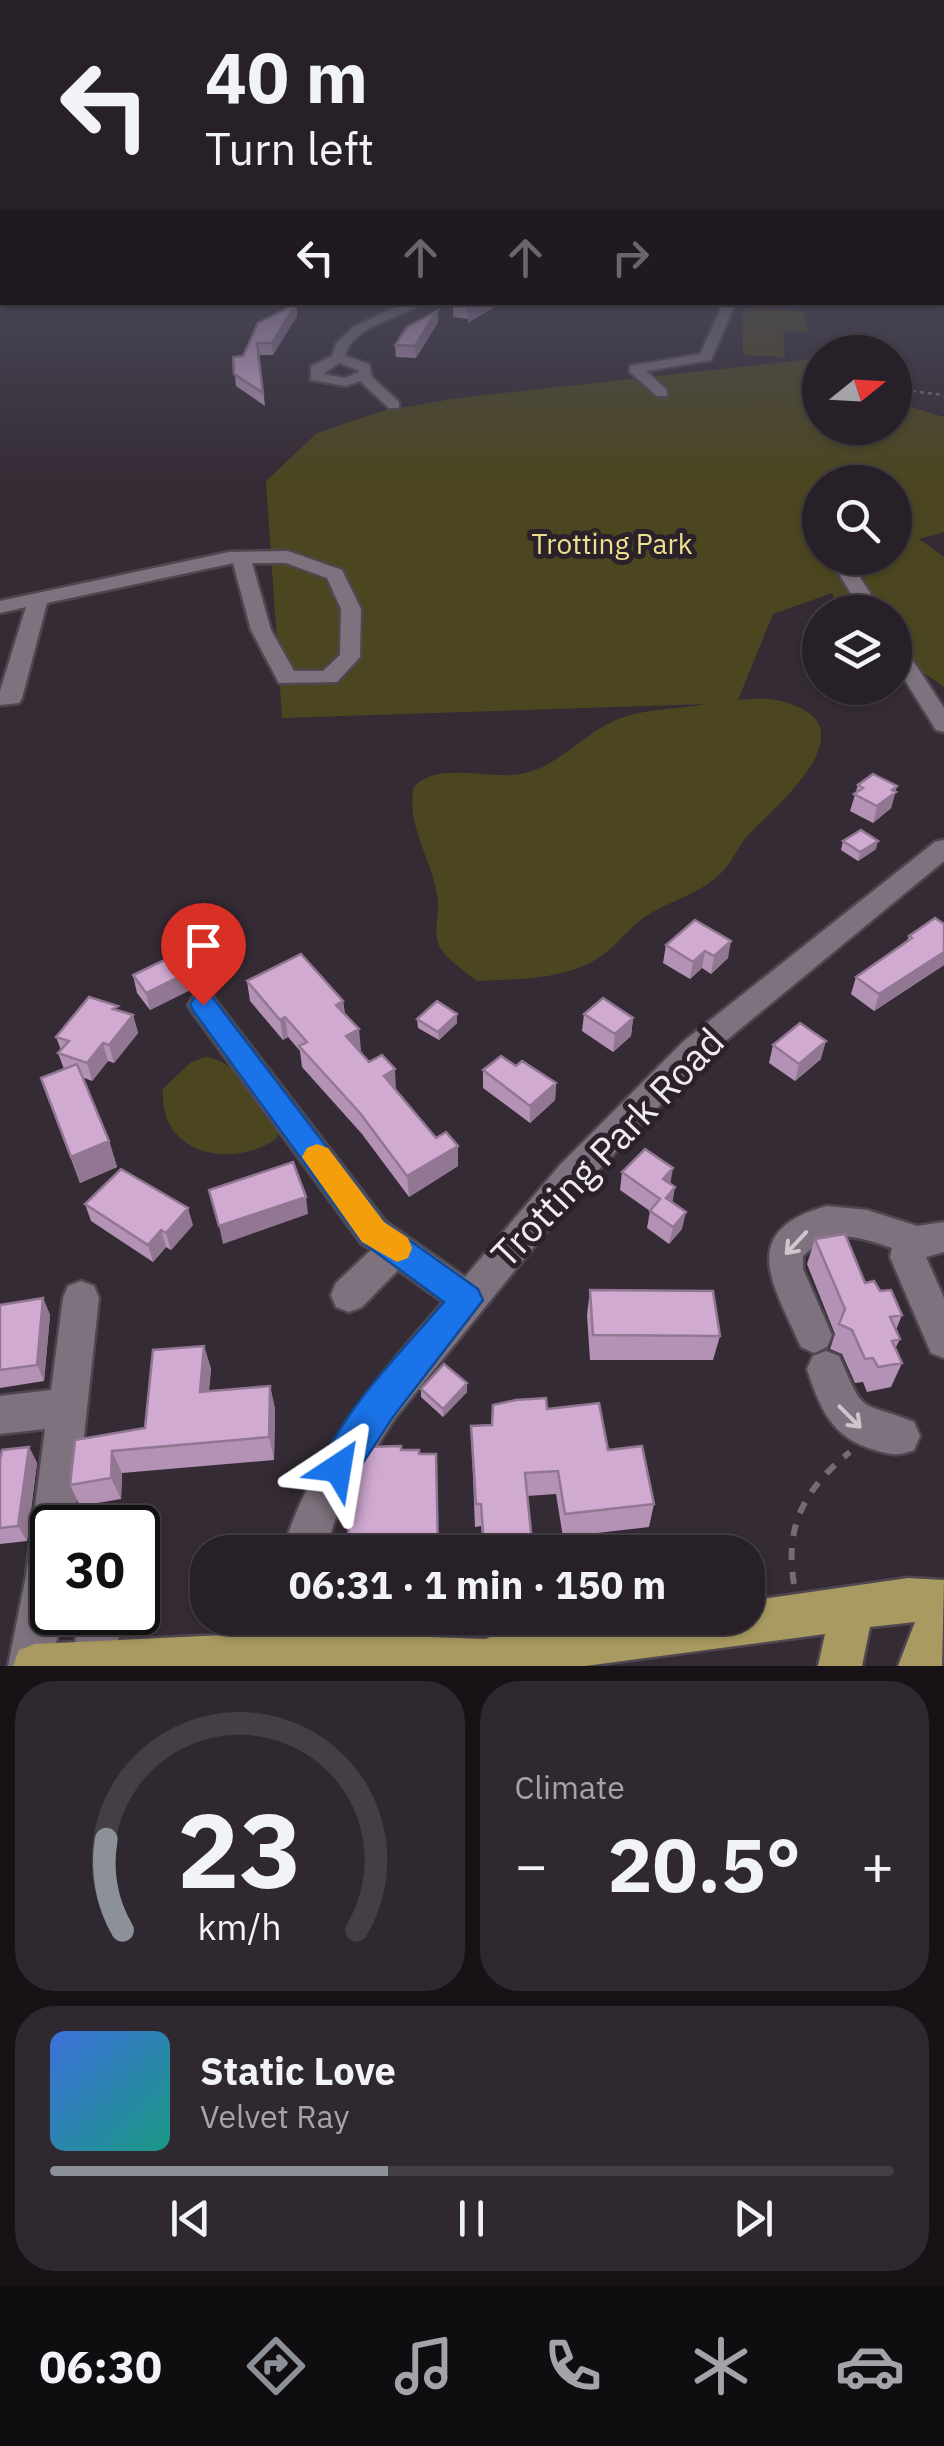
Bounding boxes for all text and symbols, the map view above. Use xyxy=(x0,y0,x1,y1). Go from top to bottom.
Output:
text: 40 m xyxy=(205,31,368,122)
icon: left xyxy=(40,40,170,170)
text: Turn left xyxy=(205,119,374,177)
icon: left xyxy=(288,230,343,285)
icon: ahead xyxy=(393,230,448,285)
icon: ahead xyxy=(498,230,553,285)
icon: right xyxy=(603,230,658,285)
north arrow xyxy=(802,335,912,445)
map controls xyxy=(802,335,912,705)
button: search xyxy=(802,465,912,575)
park label: Trotting Park xyxy=(532,525,693,562)
button: layers xyxy=(802,595,912,705)
pin xyxy=(161,903,246,1006)
icon: arrive xyxy=(176,918,231,973)
street label: Trotting Park Road xyxy=(480,1017,734,1277)
one-way arrow xyxy=(784,1230,808,1256)
one-way arrow xyxy=(838,1405,862,1429)
position arrow xyxy=(286,1416,390,1520)
speed limit sign: 30 xyxy=(30,1505,160,1635)
text: 06:31 · 1 min · 150 m xyxy=(289,1560,666,1609)
text: Climate xyxy=(515,1766,625,1808)
text: 23 xyxy=(177,1781,302,1917)
text: 20.5° xyxy=(607,1815,801,1913)
text: − xyxy=(515,1829,548,1900)
text: + xyxy=(861,1829,894,1900)
text: km/h xyxy=(198,1903,282,1950)
text: Static Love xyxy=(200,2046,396,2095)
text: Velvet Ray xyxy=(200,2095,349,2137)
icon: previous xyxy=(163,2191,218,2246)
icon: pause xyxy=(444,2191,499,2246)
icon: next xyxy=(726,2191,781,2246)
icon: directions xyxy=(241,2331,311,2401)
icon: music xyxy=(389,2331,459,2401)
icon: phone xyxy=(538,2331,608,2401)
icon: climate xyxy=(686,2331,756,2401)
icon: car xyxy=(835,2331,905,2401)
text: 06:30 xyxy=(39,2337,162,2395)

